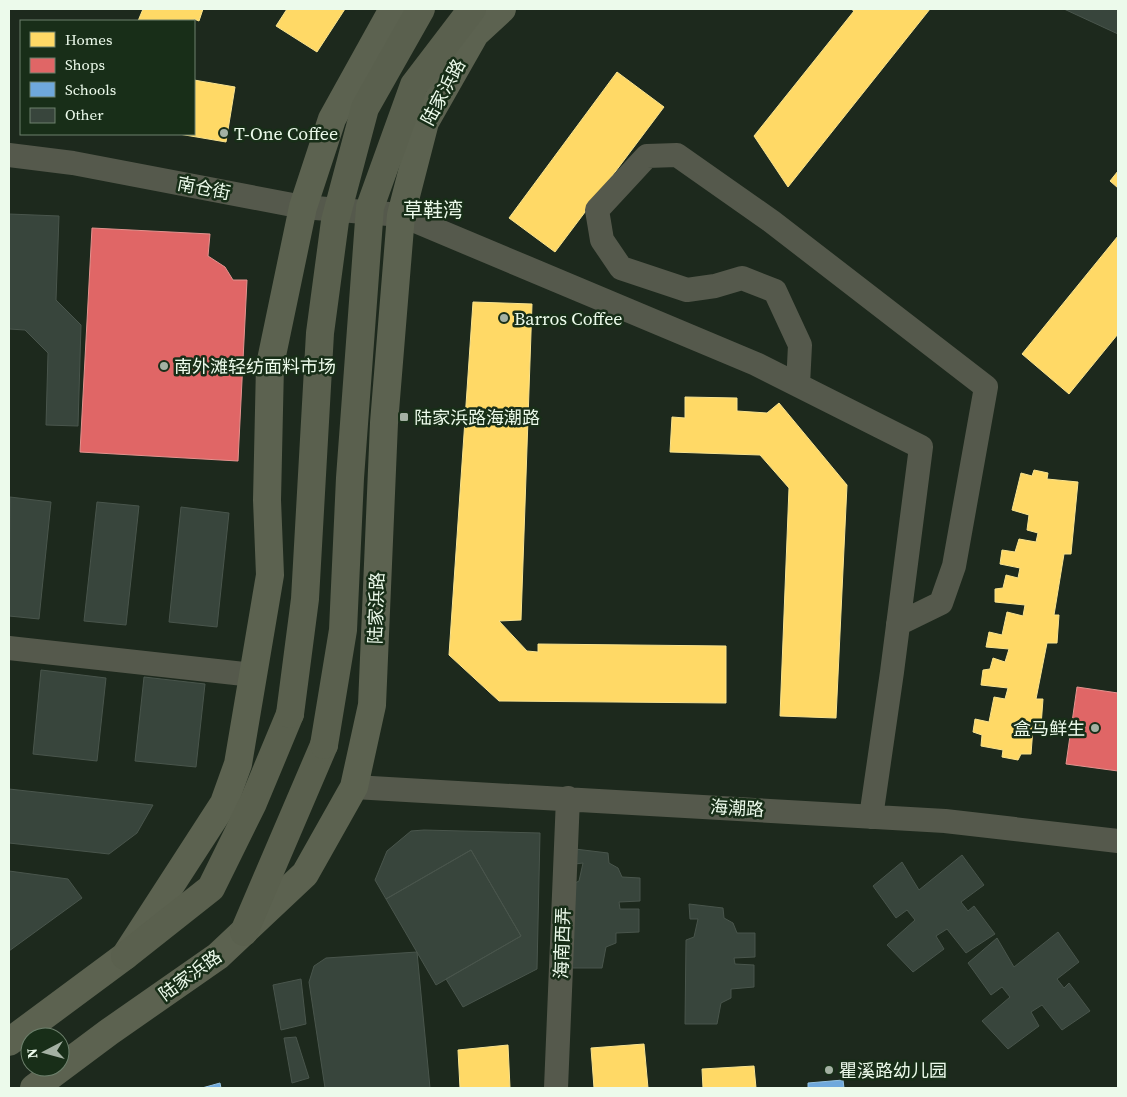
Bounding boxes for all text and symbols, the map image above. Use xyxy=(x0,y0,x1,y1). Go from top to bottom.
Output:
legend xyxy=(20,20,195,135)
text: Homes xyxy=(65,29,112,50)
text: Shops xyxy=(65,54,105,75)
street label: 陆家浜路 xyxy=(415,54,471,130)
text: Schools xyxy=(65,79,116,100)
text: Other xyxy=(65,104,104,125)
place label: T-One Coffee xyxy=(234,121,338,146)
marker: T-One Coffee xyxy=(218,127,230,139)
street label: 南仓街 xyxy=(175,171,233,205)
district label: 草鞋湾 xyxy=(403,196,463,224)
place label: Barros Coffee xyxy=(514,306,623,331)
marker: Barros Coffee xyxy=(498,312,510,324)
place label: 南外滩轻纺面料市场 xyxy=(174,354,336,379)
marker: 南外滩轻纺面料市场 xyxy=(158,360,170,372)
place label: 陆家浜路海潮路 xyxy=(414,405,540,430)
marker: 陆家浜路海潮路 xyxy=(398,411,410,423)
street label: 陆家浜路 xyxy=(362,572,390,644)
place label: 盒马鲜生 xyxy=(1013,716,1085,741)
marker: 盒马鲜生 xyxy=(1089,722,1101,734)
street label: 海潮路 xyxy=(709,794,765,822)
street label: 海南西弄 xyxy=(548,907,576,979)
street label: 陆家浜路 xyxy=(154,944,226,1006)
north arrow xyxy=(20,1027,70,1077)
text: N xyxy=(22,1047,43,1059)
place label: 瞿溪路幼儿园 xyxy=(839,1058,947,1083)
marker: 瞿溪路幼儿园 xyxy=(823,1064,835,1076)

